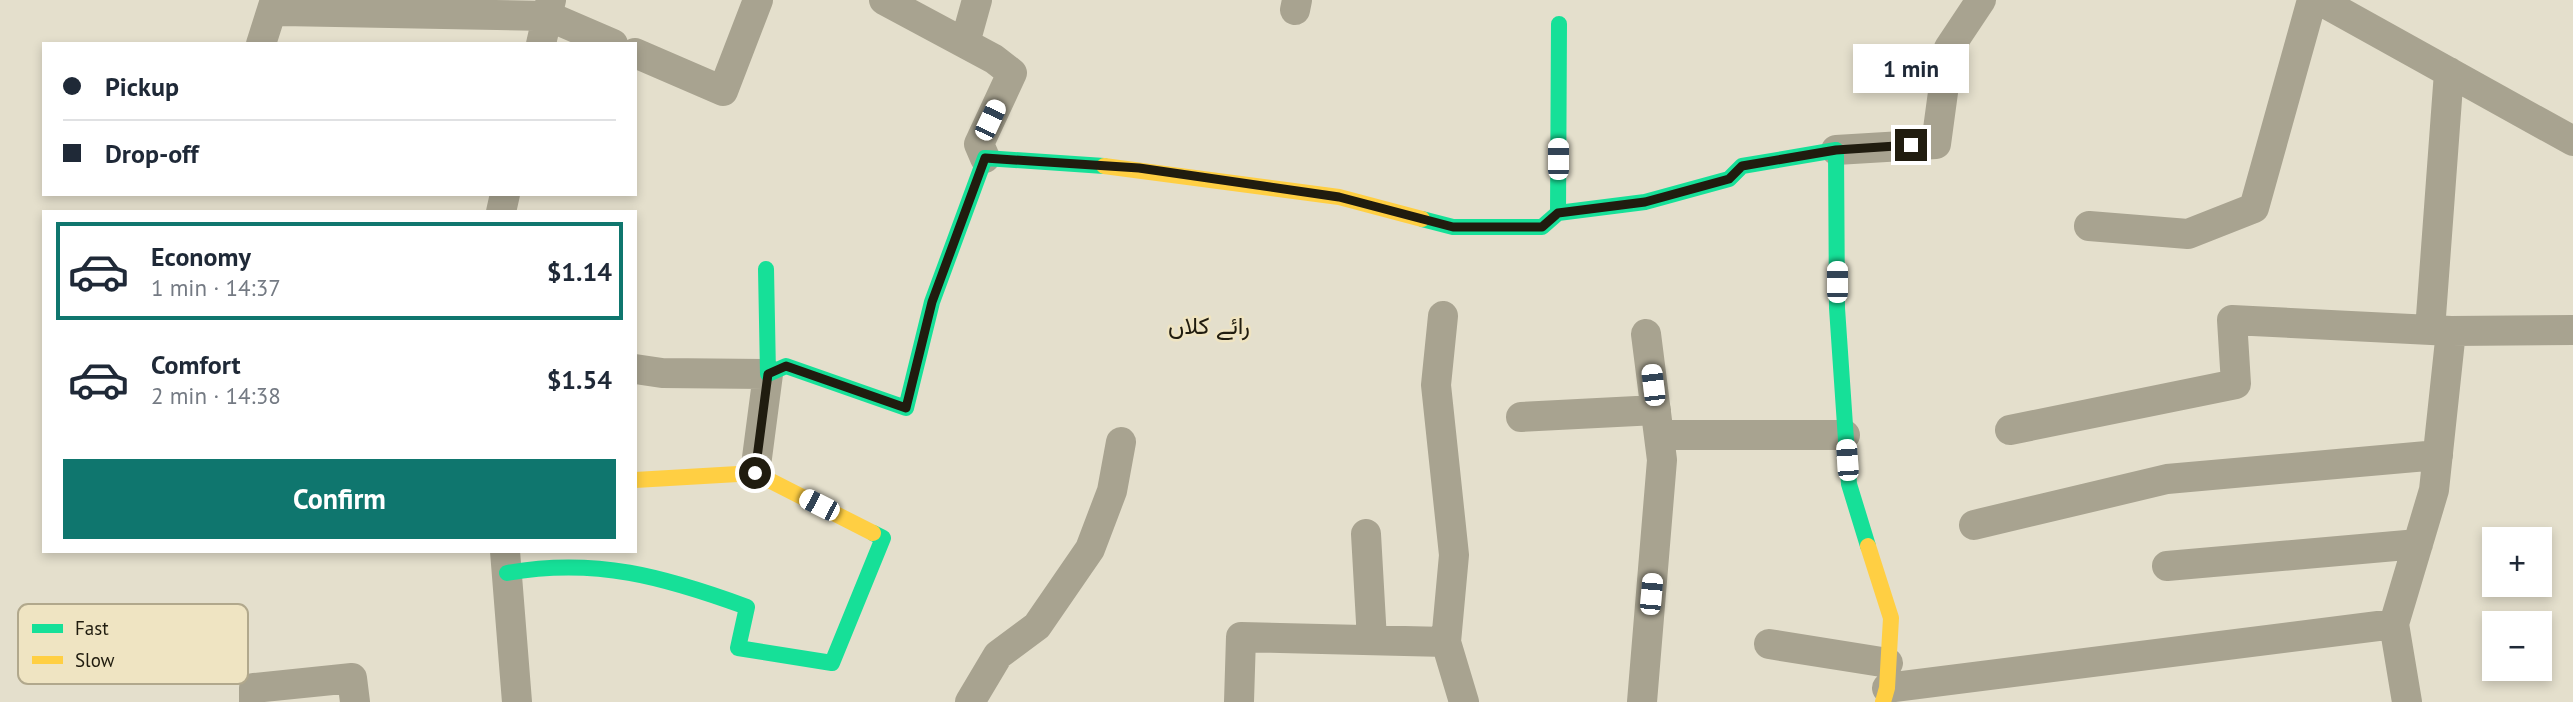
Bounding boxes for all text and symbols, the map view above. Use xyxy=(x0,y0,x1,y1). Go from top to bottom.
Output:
callout: 1 min xyxy=(1853,44,1969,92)
text: 1 min xyxy=(1883,54,1939,83)
text: Pickup xyxy=(105,70,179,103)
car xyxy=(972,97,1009,143)
route end xyxy=(1895,129,1927,161)
text: Drop-off xyxy=(105,137,199,170)
car xyxy=(1548,138,1569,180)
icon: car xyxy=(67,240,130,303)
text: Economy xyxy=(151,240,251,273)
text: $1.14 xyxy=(547,255,612,288)
car xyxy=(1827,261,1848,303)
text: 1 min · 14:37 xyxy=(151,273,281,302)
district label: رائے کلاں xyxy=(1168,310,1250,341)
icon: car xyxy=(67,348,130,411)
text: Comfort xyxy=(151,348,241,381)
text: $1.54 xyxy=(547,363,612,396)
car xyxy=(1641,363,1666,407)
text: 2 min · 14:38 xyxy=(151,381,281,410)
car xyxy=(1836,438,1859,482)
route start xyxy=(739,457,771,489)
button: Confirm xyxy=(63,459,616,539)
car xyxy=(796,486,843,524)
map controls xyxy=(2482,527,2552,681)
button: + xyxy=(2482,527,2552,597)
car xyxy=(1639,572,1664,616)
legend xyxy=(18,604,248,684)
button: − xyxy=(2482,611,2552,681)
text: Fast xyxy=(75,616,109,640)
text: Slow xyxy=(75,648,115,672)

